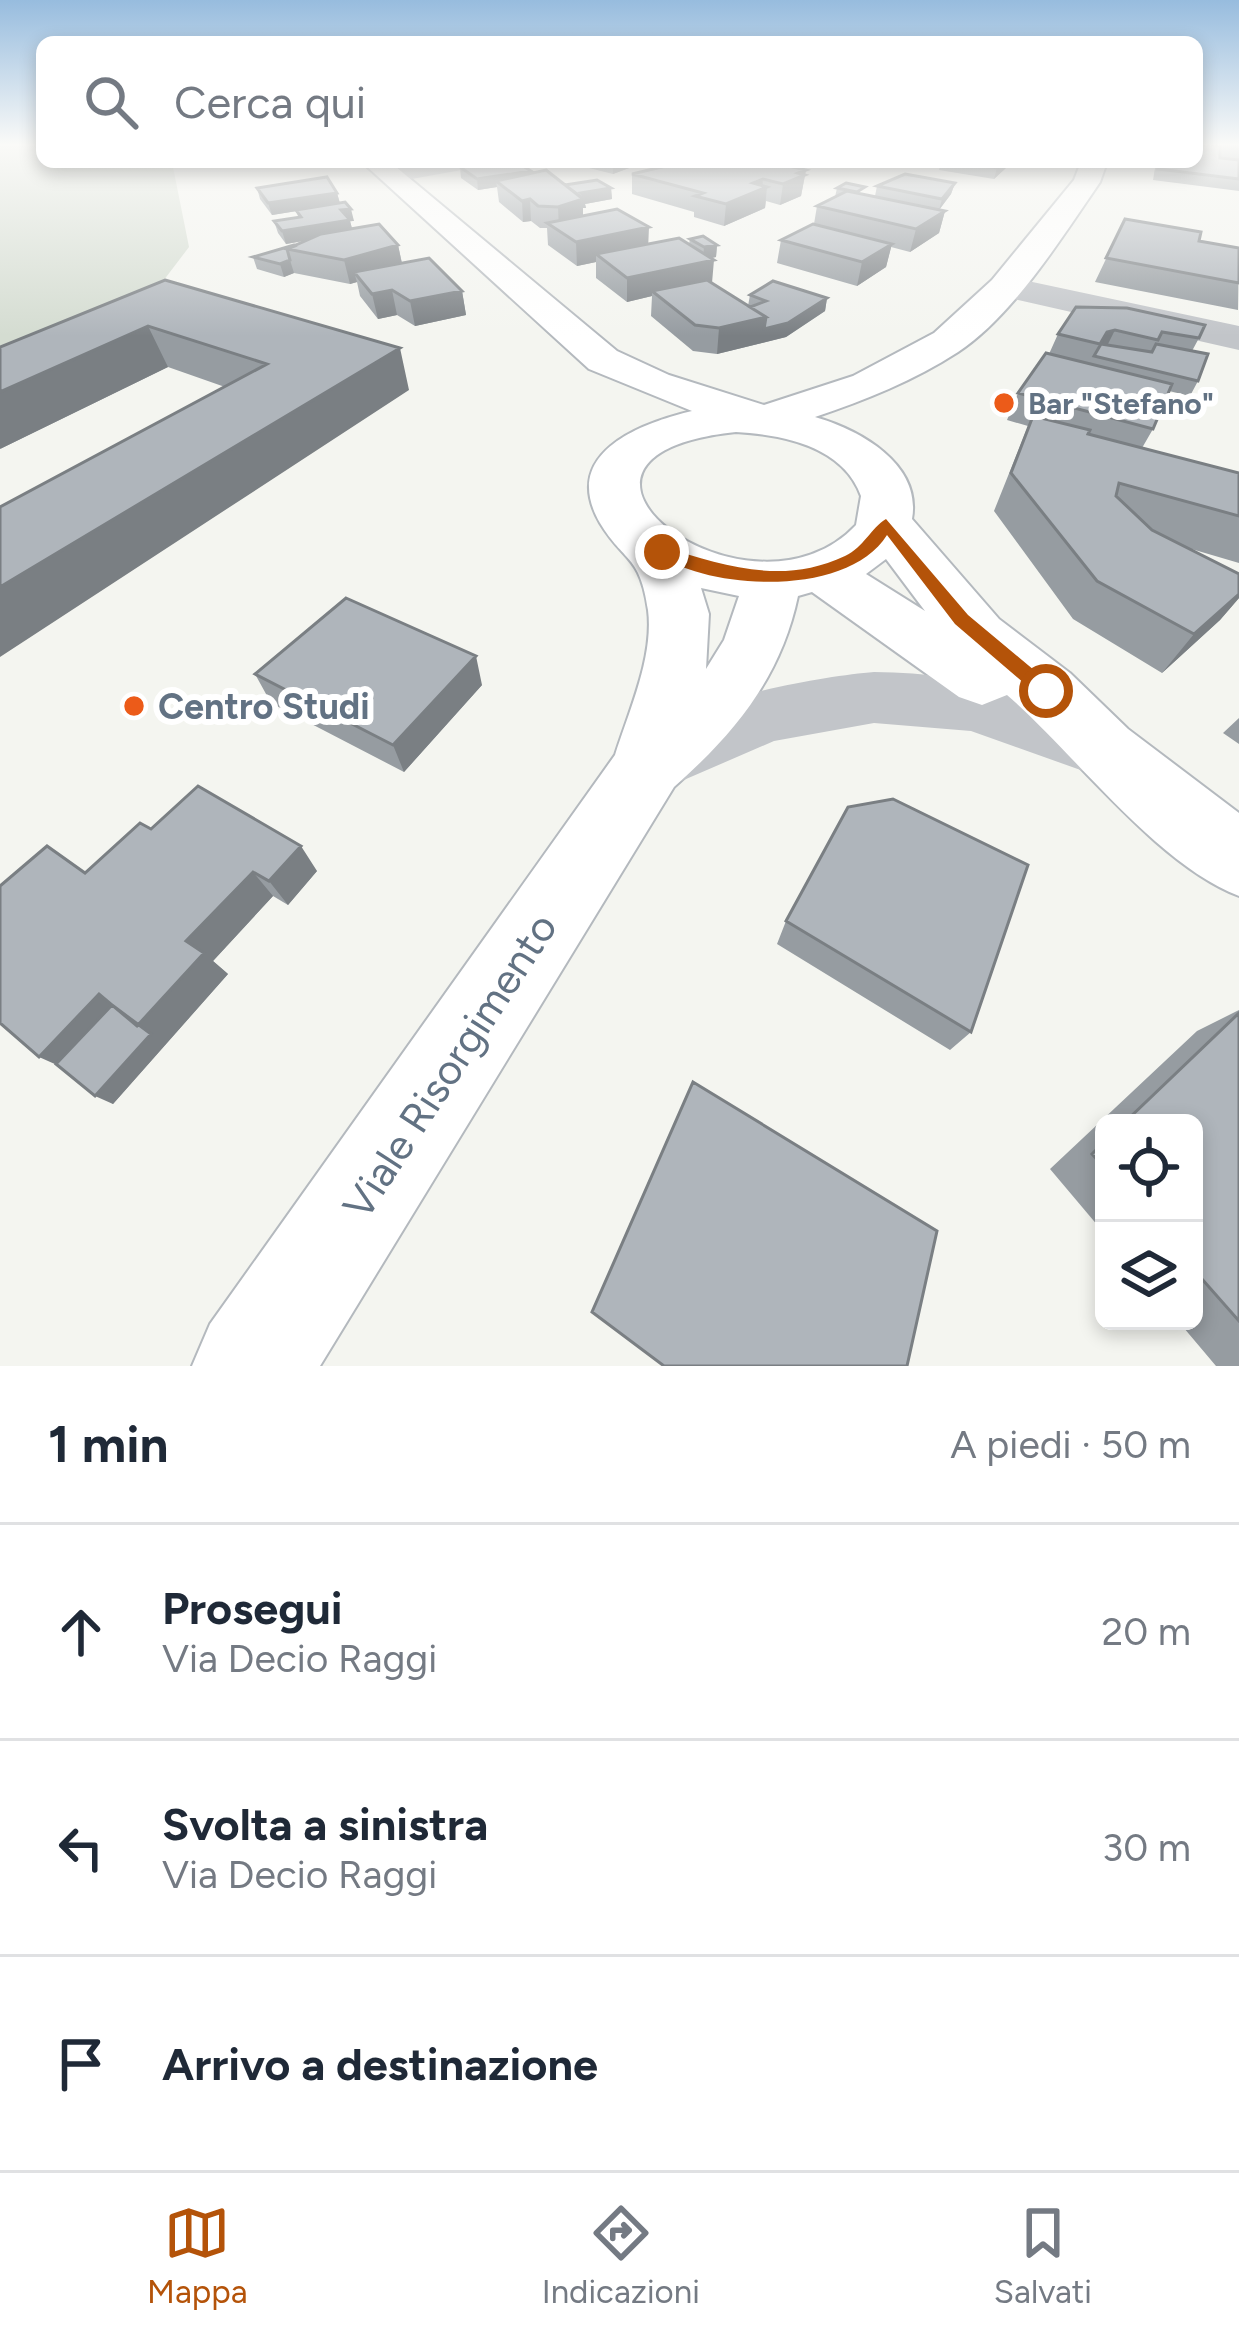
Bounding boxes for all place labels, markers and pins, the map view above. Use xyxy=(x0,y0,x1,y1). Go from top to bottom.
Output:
place label: Bar "Stefano" xyxy=(1028,385,1214,422)
marker: Bar "Stefano" xyxy=(991,390,1017,416)
place label: Centro Studi xyxy=(158,685,370,728)
marker: Centro Studi xyxy=(121,693,147,719)

